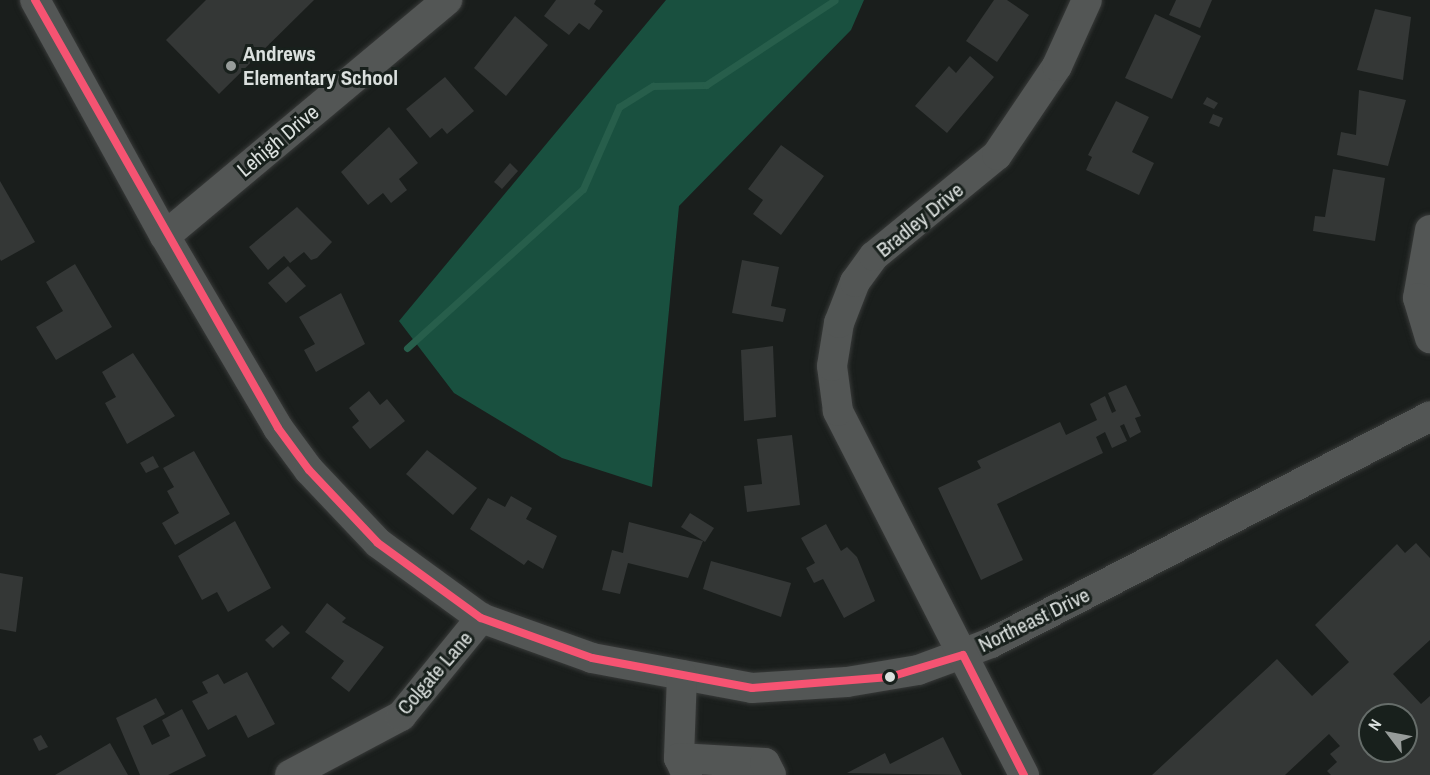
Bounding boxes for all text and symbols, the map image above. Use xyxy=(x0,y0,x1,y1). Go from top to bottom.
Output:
place label: Andrews Elementary School xyxy=(243,41,398,91)
marker: Andrews Elementary School xyxy=(224,59,238,73)
street label: Lehigh Drive xyxy=(232,100,324,182)
street label: Bradley Drive xyxy=(872,177,968,263)
street label: Northeast Drive xyxy=(974,582,1094,658)
street label: Colgate Lane xyxy=(392,626,478,720)
unlabelled marker xyxy=(884,671,896,683)
north arrow xyxy=(1358,703,1418,763)
text: N xyxy=(1363,715,1386,734)

